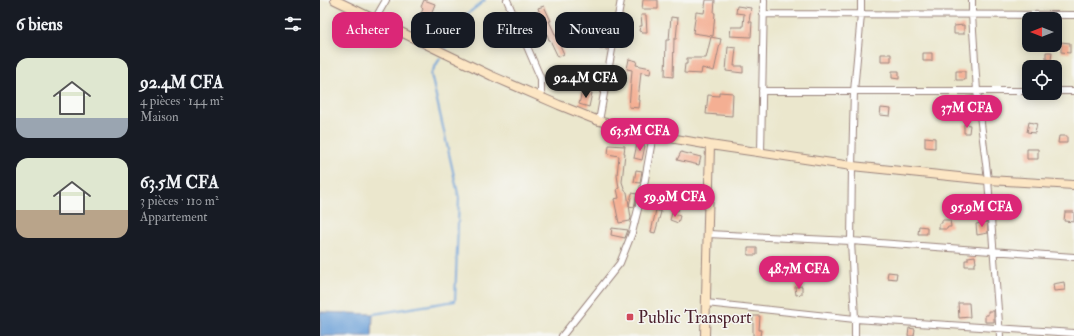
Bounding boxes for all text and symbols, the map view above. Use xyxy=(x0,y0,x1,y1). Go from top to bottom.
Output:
chip: Acheter xyxy=(332,12,403,48)
chip: Louer xyxy=(411,12,475,48)
chip: Filtres xyxy=(483,12,547,48)
chip: Nouveau xyxy=(555,12,634,48)
north arrow xyxy=(1022,12,1062,52)
map controls xyxy=(1022,12,1062,100)
icon: filters xyxy=(282,13,304,35)
text: 6 biens xyxy=(16,14,63,35)
button: locate xyxy=(1022,60,1062,100)
pin: 92.4M CFA xyxy=(540,65,632,99)
text: 92.4M CFA xyxy=(554,70,618,86)
text: 92.4M CFA xyxy=(140,72,223,93)
icon: home xyxy=(48,74,96,122)
text: 4 pièces · 144 m² xyxy=(140,93,223,109)
pin: 37M CFA xyxy=(930,95,1004,129)
text: 37M CFA xyxy=(941,100,993,116)
text: Maison xyxy=(140,109,179,125)
pin: 63.5M CFA xyxy=(594,118,686,152)
text: 63.5M CFA xyxy=(610,123,670,139)
text: 63.5M CFA xyxy=(140,172,219,193)
icon: home xyxy=(48,174,96,222)
pin: 59.9M CFA xyxy=(629,184,721,218)
text: 59.9M CFA xyxy=(644,189,706,205)
text: 3 pièces · 110 m² xyxy=(140,193,219,209)
pin: 95.9M CFA xyxy=(936,194,1028,228)
text: 95.9M CFA xyxy=(951,199,1013,215)
text: Appartement xyxy=(140,209,208,225)
pin: 48.7M CFA xyxy=(753,256,845,290)
text: 48.7M CFA xyxy=(768,261,830,277)
place label: Public Transport xyxy=(638,307,752,329)
marker: Public Transport xyxy=(625,312,635,322)

